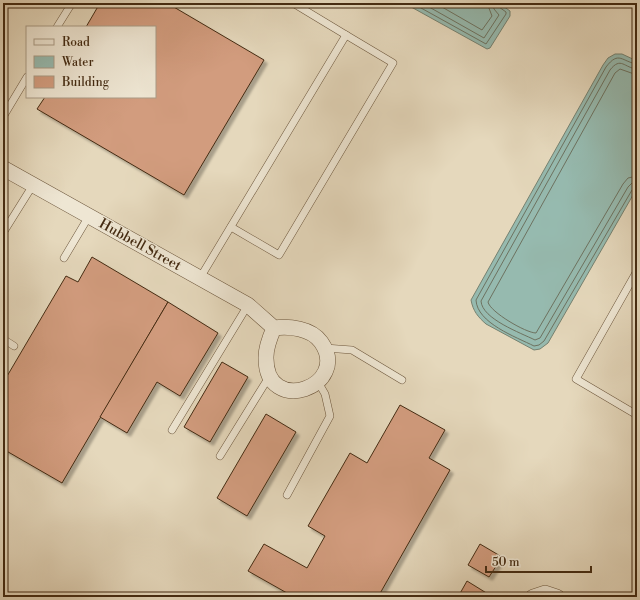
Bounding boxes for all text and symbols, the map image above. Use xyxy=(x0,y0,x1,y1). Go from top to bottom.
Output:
legend xyxy=(26,26,156,98)
text: Road xyxy=(62,35,90,50)
text: Water xyxy=(61,55,94,70)
text: Building xyxy=(61,75,110,90)
street label: Hubbell Street xyxy=(96,215,184,275)
scale bar xyxy=(486,548,591,574)
text: 50 m xyxy=(492,555,520,570)

